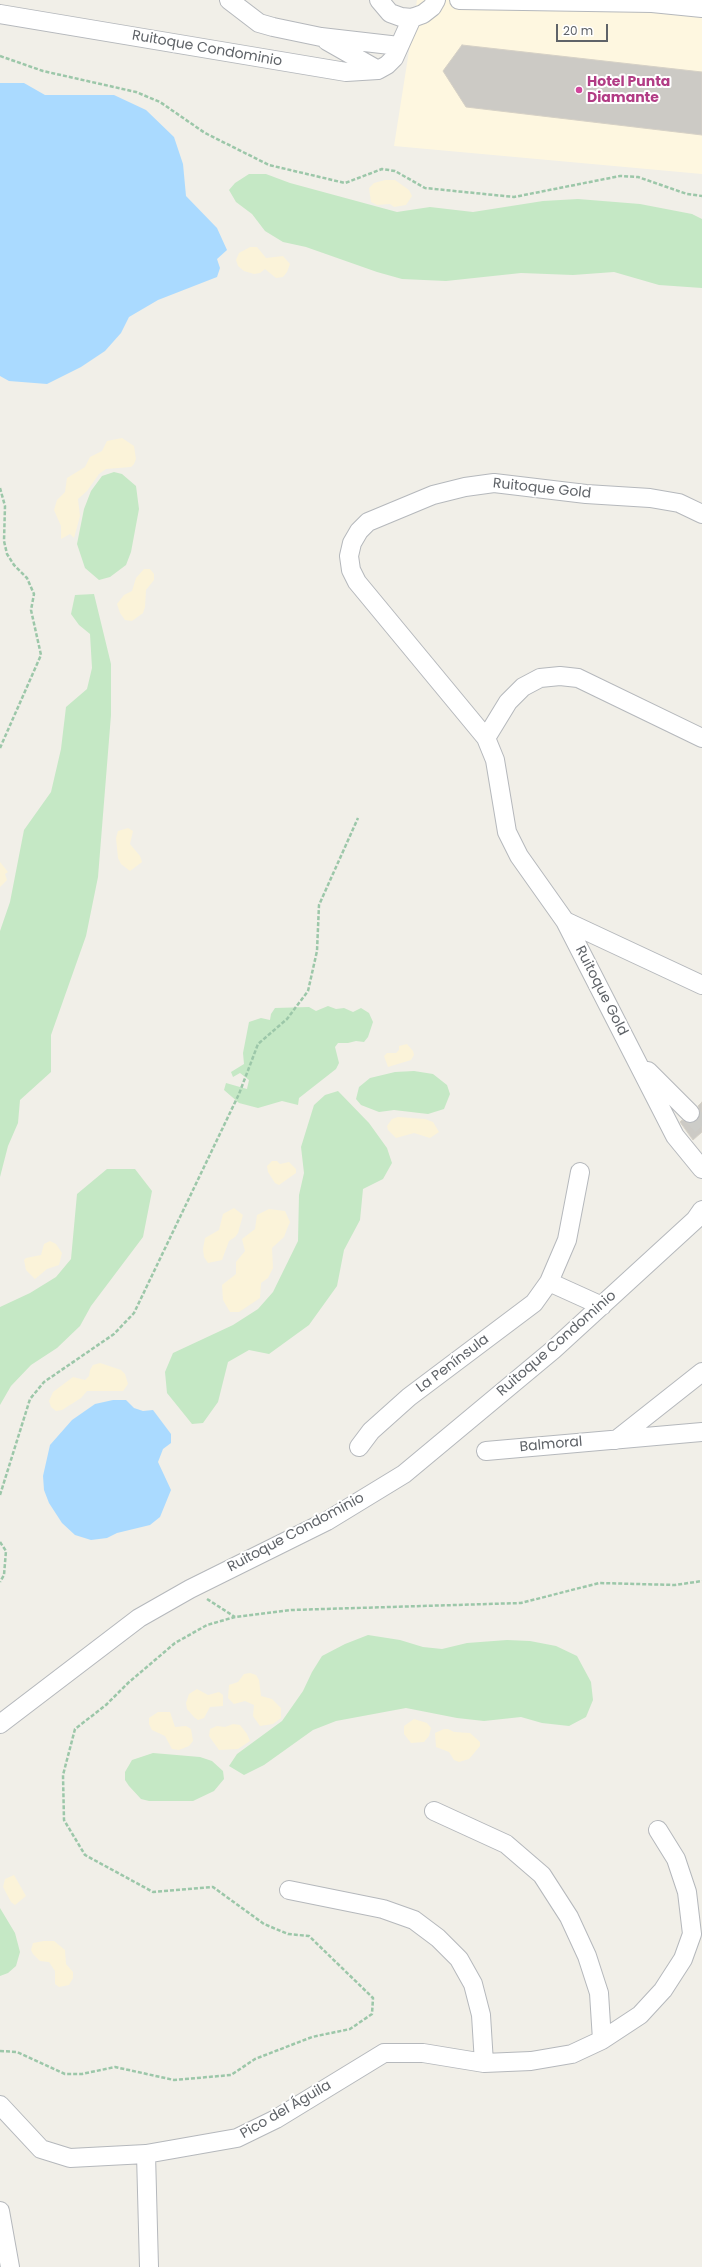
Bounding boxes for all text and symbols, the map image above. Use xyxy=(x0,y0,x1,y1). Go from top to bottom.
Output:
scale bar xyxy=(558,16,610,42)
text: 20 m xyxy=(563,22,593,39)
street label: Ruitoque Condominio xyxy=(131,28,283,70)
place label: Hotel Punta Diamante xyxy=(587,74,670,106)
marker: Hotel Punta Diamante xyxy=(574,85,584,95)
street label: Ruitoque Gold xyxy=(492,475,592,503)
street label: Ruitoque Gold xyxy=(571,943,631,1039)
street label: Ruitoque Condominio xyxy=(494,1288,620,1400)
street label: La Península xyxy=(413,1331,493,1397)
street label: Balmoral xyxy=(519,1434,583,1456)
street label: Ruitoque Condominio xyxy=(225,1490,367,1576)
street label: Pico del Águila xyxy=(238,2077,334,2143)

